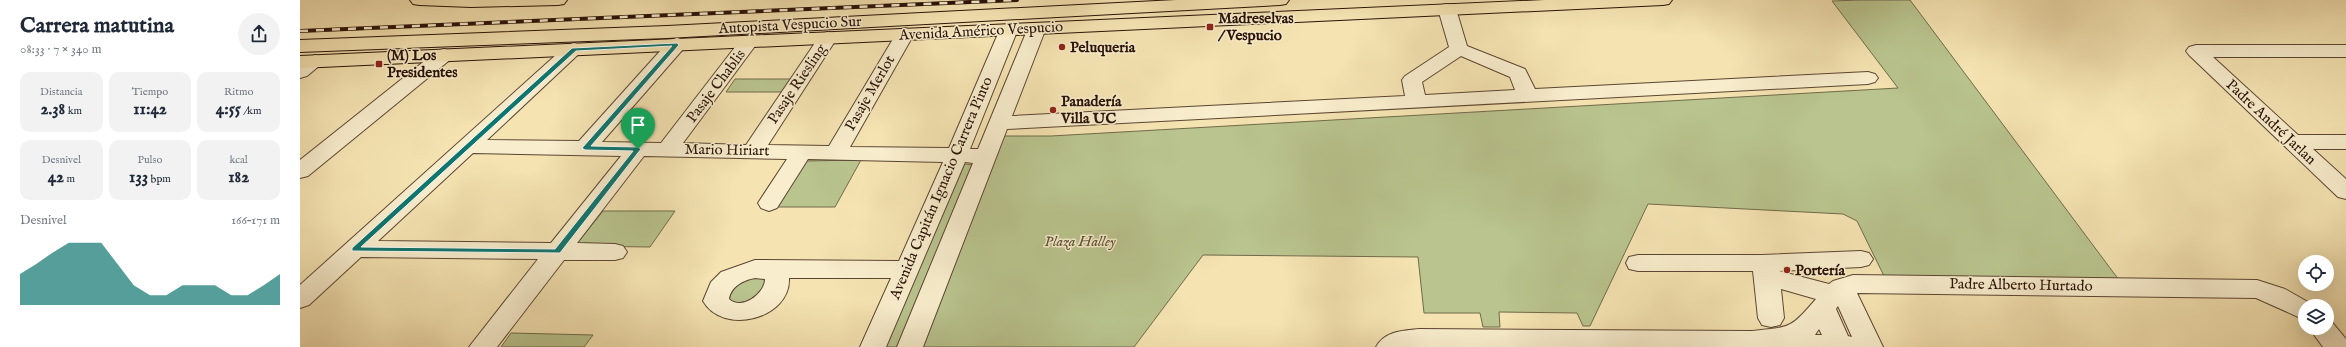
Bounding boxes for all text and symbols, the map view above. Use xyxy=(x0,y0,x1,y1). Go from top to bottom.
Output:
place label: Madreselvas / Vespucio xyxy=(1217,9,1294,45)
text: Carrera matutina xyxy=(20,12,174,40)
street label: Autopista Vespucio Sur xyxy=(717,12,862,38)
button: share xyxy=(238,13,280,55)
street label: Avenida Américo Vespucio xyxy=(897,17,1064,45)
marker: Madreselvas / Vespucio xyxy=(1205,22,1215,32)
place label: Peluqueria xyxy=(1070,38,1136,57)
street label: Pasaje Riesling xyxy=(763,40,831,128)
text: 08:33 · 7 × 340 m xyxy=(20,41,102,58)
marker: Peluqueria xyxy=(1057,42,1067,52)
place label: (M) Los Presidentes xyxy=(387,46,458,82)
street label: Pasaje Chablis xyxy=(682,46,750,126)
street label: Pasaje Merlot xyxy=(841,52,899,134)
marker: (M) Los Presidentes xyxy=(374,59,384,69)
street label: Avenida Capitán Ignacio Carrera Pinto xyxy=(885,74,997,303)
street label: Padre André Jarlan xyxy=(2222,75,2320,169)
text: Distancia xyxy=(40,85,83,99)
text: Tiempo xyxy=(132,85,168,99)
text: Ritmo xyxy=(224,85,253,99)
place label: Panadería Villa UC xyxy=(1060,92,1122,128)
text: 2.38 xyxy=(41,99,65,120)
text: 11:42 xyxy=(133,99,167,120)
text: 4:55 xyxy=(216,99,241,120)
text: km xyxy=(65,104,82,118)
text: /km xyxy=(241,104,262,118)
marker: Panadería Villa UC xyxy=(1048,105,1058,115)
pin xyxy=(621,108,655,149)
icon: arrive xyxy=(627,114,649,136)
street label: Mario Hiriart xyxy=(684,140,770,160)
text: Desnivel xyxy=(42,153,81,167)
text: Pulso xyxy=(138,153,162,167)
text: kcal xyxy=(229,153,248,167)
text: 42 xyxy=(48,167,64,188)
text: 133 xyxy=(129,167,148,188)
text: 182 xyxy=(228,167,249,188)
text: m xyxy=(64,172,75,186)
text: bpm xyxy=(148,172,171,186)
text: Desnivel xyxy=(20,212,67,229)
text: 166–171 m xyxy=(231,212,280,229)
park label: Plaza Halley xyxy=(1044,232,1116,251)
map controls xyxy=(2298,255,2334,335)
button: locate xyxy=(2298,255,2334,291)
place label: Portería xyxy=(1795,261,1845,280)
marker: Portería xyxy=(1782,265,1792,275)
street label: Padre Alberto Hurtado xyxy=(1949,274,2093,296)
button: layers xyxy=(2298,299,2334,335)

